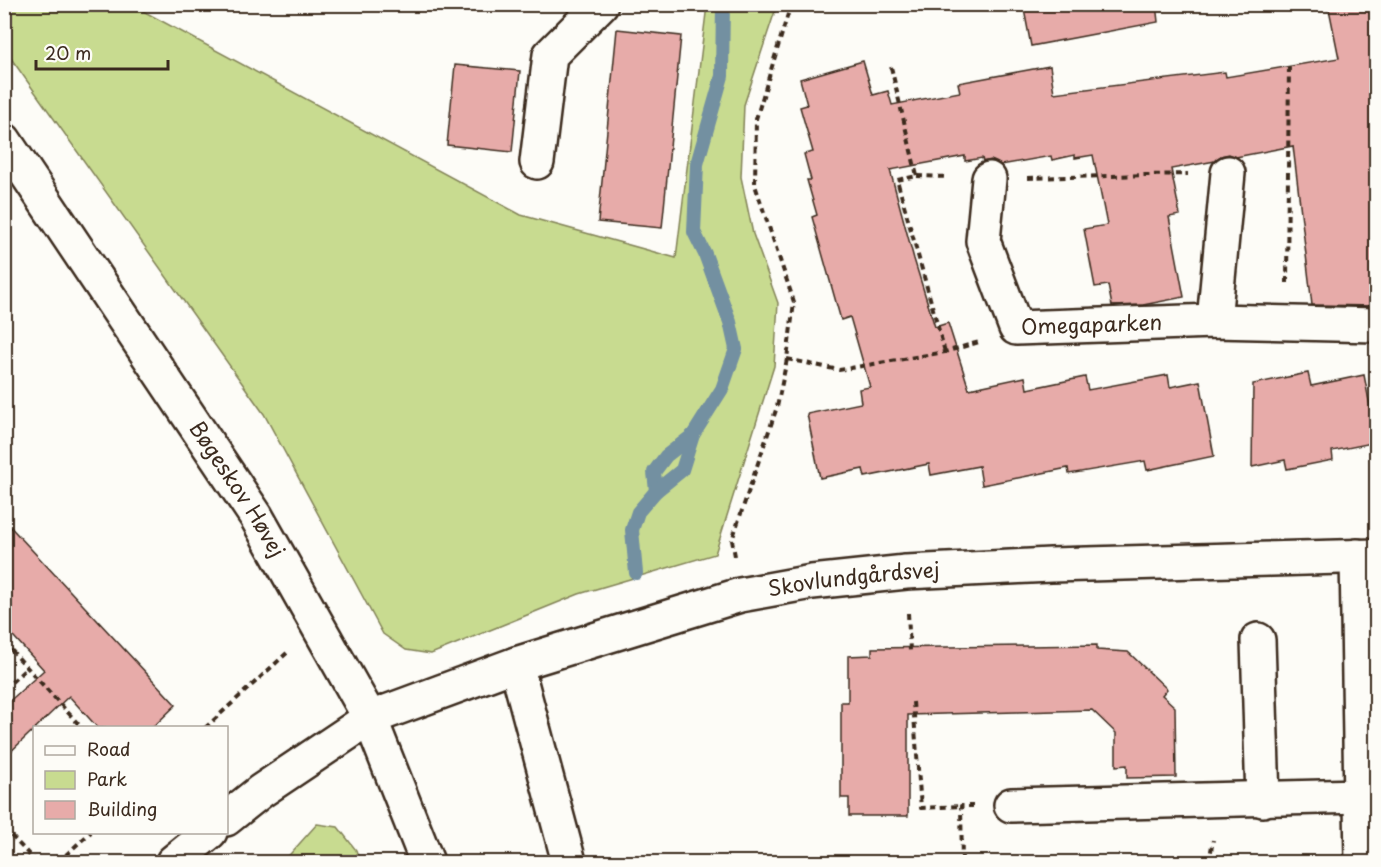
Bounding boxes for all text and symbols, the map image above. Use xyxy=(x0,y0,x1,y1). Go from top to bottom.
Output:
scale bar xyxy=(36,33,168,71)
text: 20 m xyxy=(45,39,91,66)
street label: Omegaparken xyxy=(1020,305,1163,342)
street label: Bøgeskov Høvej xyxy=(183,414,294,563)
street label: Skovlundgårdsvej xyxy=(765,552,940,604)
legend xyxy=(33,726,228,834)
text: Road xyxy=(87,735,131,762)
text: Park xyxy=(87,765,127,792)
text: Building xyxy=(87,795,157,822)

